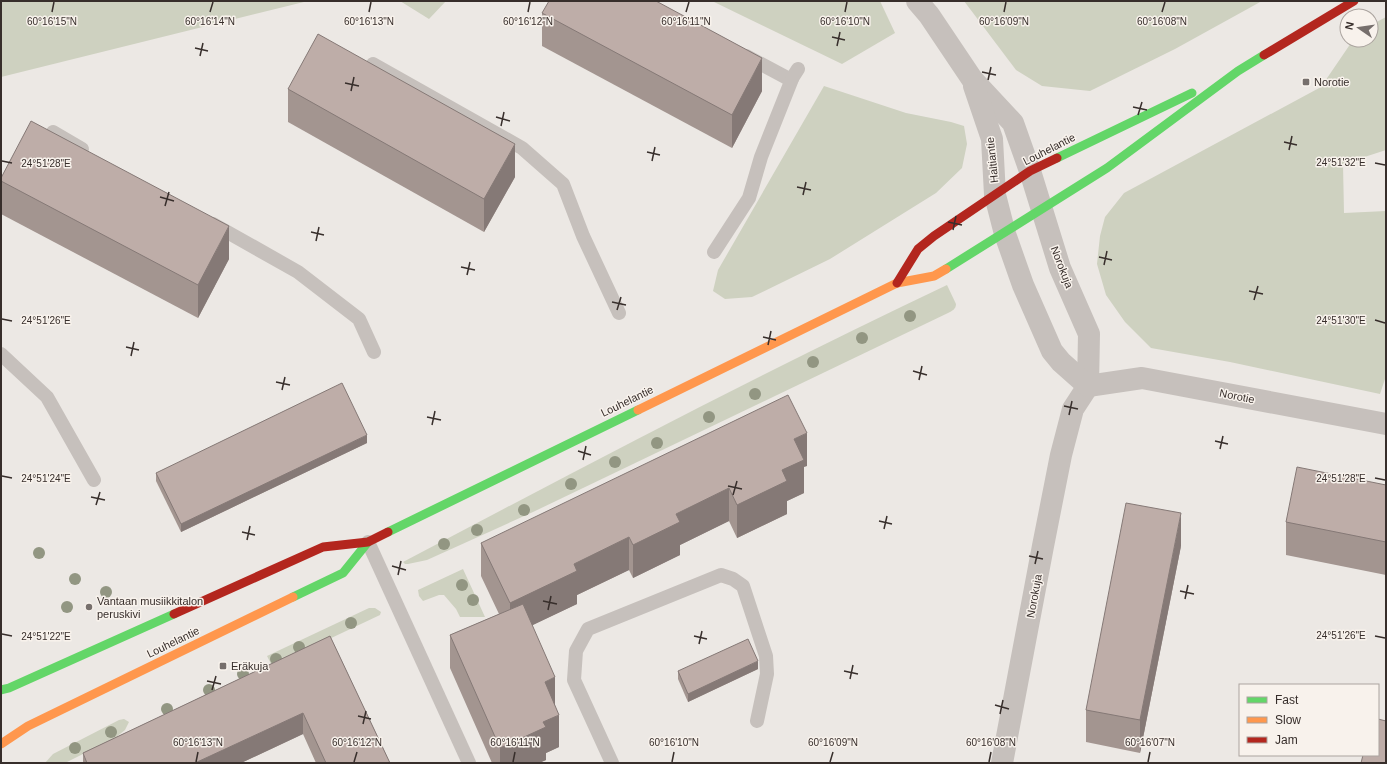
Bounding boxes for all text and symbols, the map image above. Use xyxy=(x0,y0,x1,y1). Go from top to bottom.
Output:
north arrow xyxy=(1339,8,1379,48)
text: 60°16'15"N xyxy=(27,16,77,27)
text: 60°16'14"N xyxy=(185,16,235,27)
text: 60°16'13"N xyxy=(344,16,394,27)
text: 60°16'12"N xyxy=(503,16,553,27)
text: 60°16'11"N xyxy=(661,16,711,27)
text: 60°16'10"N xyxy=(820,16,870,27)
text: 60°16'09"N xyxy=(979,16,1029,27)
text: 60°16'08"N xyxy=(1137,16,1187,27)
text: N xyxy=(1343,20,1356,31)
place label: Norotie xyxy=(1314,76,1349,88)
marker: Norotie xyxy=(1301,77,1311,87)
street label: Louhelantie xyxy=(1021,131,1077,167)
street label: Haltiantie xyxy=(984,137,1000,183)
text: 24°51'32"E xyxy=(1316,157,1366,168)
text: 24°51'28"E xyxy=(21,158,71,169)
street label: Norokuja xyxy=(1049,244,1076,291)
text: 24°51'26"E xyxy=(21,315,71,326)
text: 24°51'30"E xyxy=(1316,315,1366,326)
street label: Louhelantie xyxy=(599,383,655,419)
street label: Norotie xyxy=(1218,387,1256,405)
text: 24°51'24"E xyxy=(21,473,71,484)
text: 24°51'28"E xyxy=(1316,473,1366,484)
street label: Norokuja xyxy=(1024,572,1044,619)
place label: Vantaan musiikkitalon peruskivi xyxy=(97,595,203,620)
marker: Vantaan musiikkitalon peruskivi xyxy=(84,602,94,612)
street label: Louhelantie xyxy=(145,624,201,660)
text: 24°51'26"E xyxy=(1316,630,1366,641)
text: 24°51'22"E xyxy=(21,631,71,642)
place label: Eräkuja xyxy=(231,660,269,672)
marker: Eräkuja xyxy=(218,661,228,671)
legend xyxy=(1239,684,1379,756)
text: Fast xyxy=(1275,693,1299,707)
text: Slow xyxy=(1275,713,1301,727)
text: Jam xyxy=(1275,733,1298,747)
text: 60°16'13"N xyxy=(173,737,223,748)
text: 60°16'12"N xyxy=(332,737,382,748)
text: 60°16'11"N xyxy=(490,737,540,748)
text: 60°16'10"N xyxy=(649,737,699,748)
text: 60°16'09"N xyxy=(808,737,858,748)
text: 60°16'08"N xyxy=(966,737,1016,748)
text: 60°16'07"N xyxy=(1125,737,1175,748)

